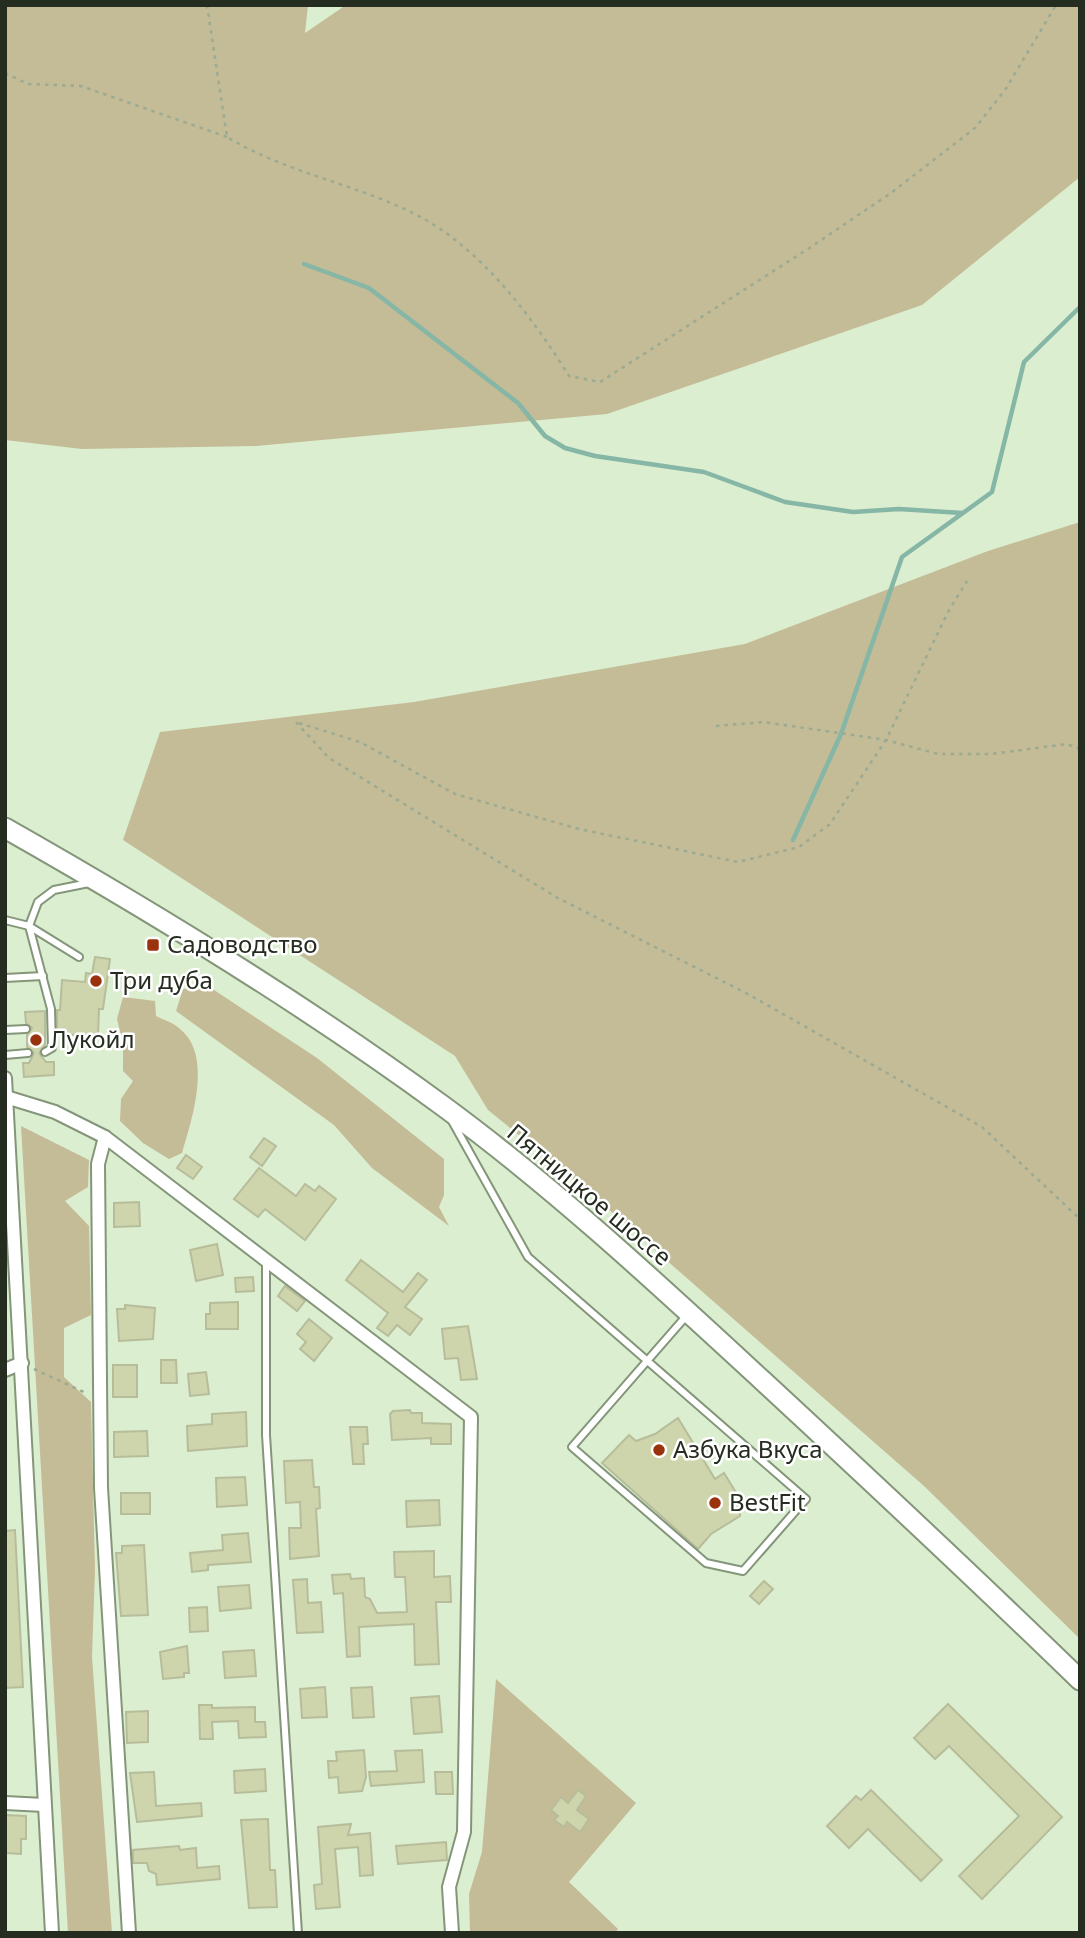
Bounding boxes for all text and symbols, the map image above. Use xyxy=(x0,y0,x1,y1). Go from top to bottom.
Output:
place label: Садоводство xyxy=(167,927,317,960)
marker: Садоводство xyxy=(145,937,161,953)
place label: Три дуба xyxy=(110,963,213,996)
marker: Три дуба xyxy=(88,973,104,989)
place label: Лукойл xyxy=(50,1022,134,1055)
marker: Лукойл xyxy=(28,1032,44,1048)
street label: Пятницкое шоссе xyxy=(501,1115,679,1272)
place label: Азбука Вкуса xyxy=(673,1432,823,1465)
marker: Азбука Вкуса xyxy=(651,1442,667,1458)
place label: BestFit xyxy=(729,1485,806,1518)
marker: BestFit xyxy=(707,1495,723,1511)

